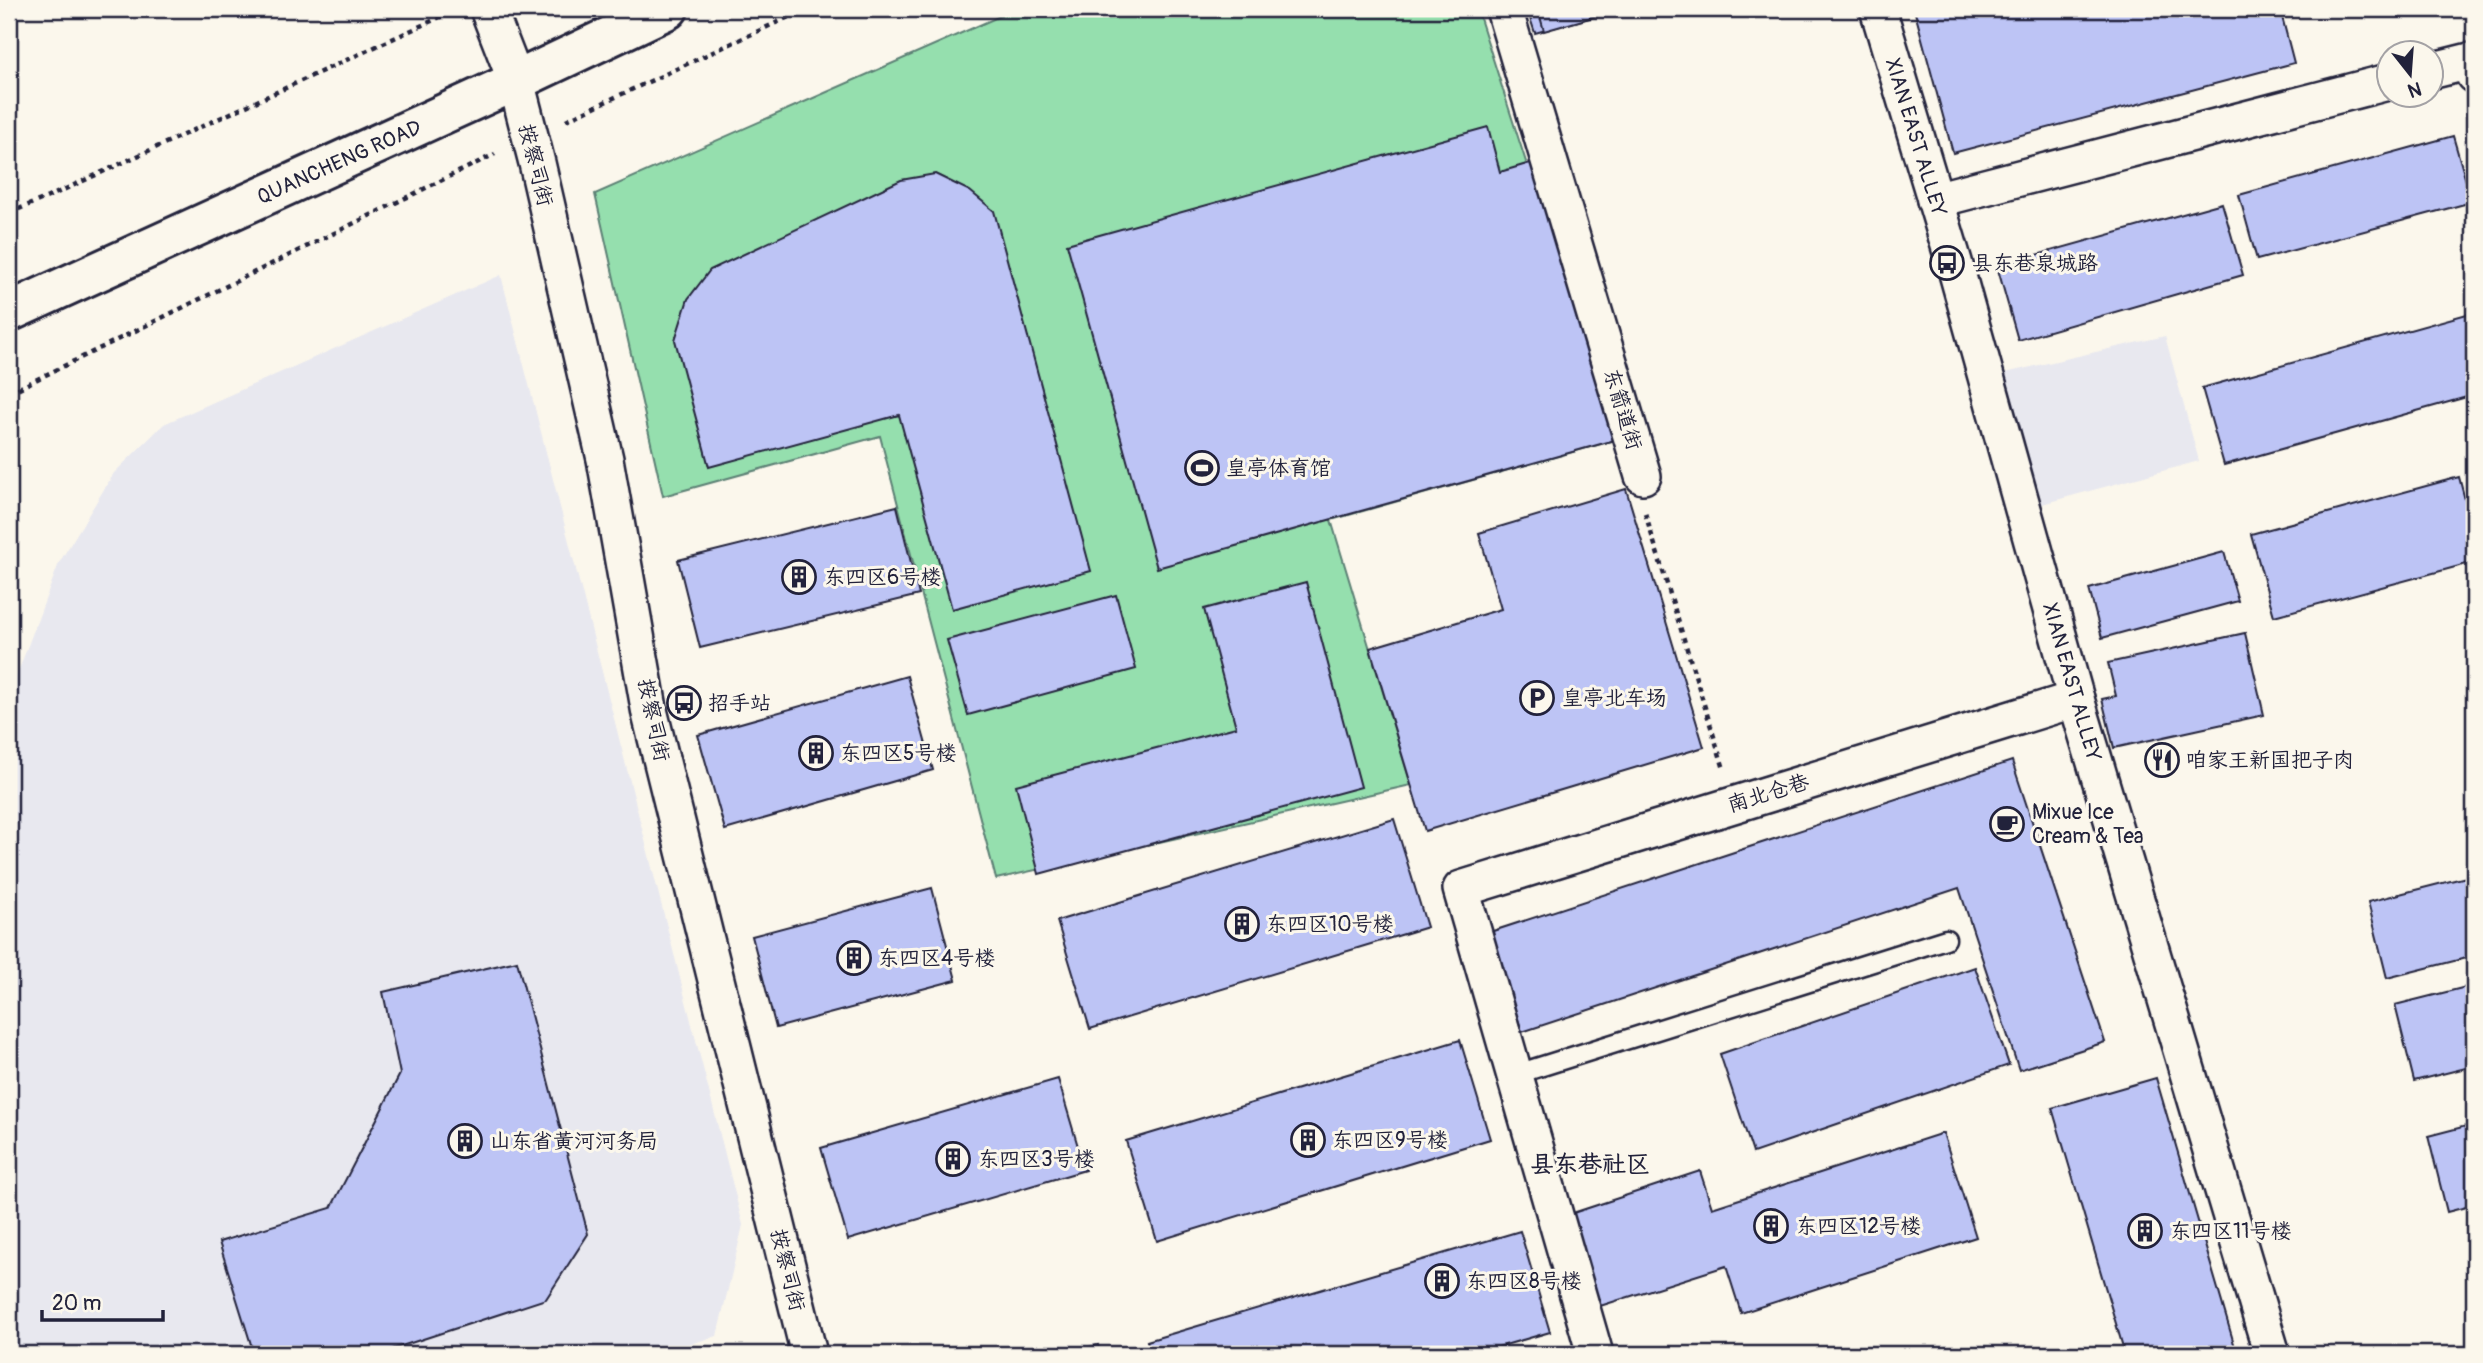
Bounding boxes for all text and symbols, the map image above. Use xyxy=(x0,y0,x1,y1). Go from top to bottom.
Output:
north arrow xyxy=(2374,38,2444,108)
street label: XIAN EAST ALLEY xyxy=(1879,55,1952,219)
text: N xyxy=(2405,76,2424,103)
street label: QUANCHENG ROAD xyxy=(253,114,426,211)
street label: 按察司街 xyxy=(512,121,559,209)
bus stop icon: 县东巷泉城路 xyxy=(1928,244,1966,282)
place label: 县东巷泉城路 xyxy=(1972,250,2098,277)
street label: 东箭道街 xyxy=(1597,365,1648,453)
sports icon: 皇亭体育馆 xyxy=(1183,449,1221,487)
place label: 皇亭体育馆 xyxy=(1226,455,1331,482)
building icon: 东四区6号楼 xyxy=(780,558,818,596)
place label: 东四区6号楼 xyxy=(824,564,941,591)
street label: XIAN EAST ALLEY xyxy=(2036,600,2107,765)
street label: 按察司街 xyxy=(632,676,675,764)
parking icon: 皇亭北车场 xyxy=(1518,679,1556,717)
bus stop icon: 招手站 xyxy=(665,684,703,722)
place label: 皇亭北车场 xyxy=(1562,685,1667,712)
place label: 招手站 xyxy=(708,690,771,717)
building icon: 东四区5号楼 xyxy=(797,734,835,772)
place label: 东四区5号楼 xyxy=(840,740,956,767)
restaurant icon: 咱家王新国把子肉 xyxy=(2143,741,2181,779)
place label: 咱家王新国把子肉 xyxy=(2186,747,2354,774)
street label: 南北仓巷 xyxy=(1724,768,1812,819)
place label: Mixue Ice Cream & Tea xyxy=(2032,799,2144,850)
cafe icon: Mixue Ice Cream & Tea xyxy=(1988,805,2026,843)
building icon: 东四区10号楼 xyxy=(1223,905,1261,943)
place label: 东四区10号楼 xyxy=(1266,911,1394,938)
building icon: 东四区4号楼 xyxy=(835,939,873,977)
place label: 东四区4号楼 xyxy=(878,945,995,972)
building icon: 东四区9号楼 xyxy=(1289,1121,1327,1159)
building icon: 山东省黄河河务局 xyxy=(446,1122,484,1160)
place label: 东四区9号楼 xyxy=(1332,1127,1448,1154)
place label: 山东省黄河河务局 xyxy=(490,1128,658,1155)
building icon: 东四区3号楼 xyxy=(934,1140,972,1178)
place label: 东四区3号楼 xyxy=(978,1146,1095,1173)
district label: 县东巷社区 xyxy=(1530,1150,1650,1179)
building icon: 东四区12号楼 xyxy=(1752,1207,1790,1245)
building icon: 东四区11号楼 xyxy=(2126,1212,2164,1250)
place label: 东四区12号楼 xyxy=(1796,1213,1921,1240)
place label: 东四区11号楼 xyxy=(2170,1218,2291,1245)
street label: 按察司街 xyxy=(764,1226,811,1314)
building icon: 东四区8号楼 xyxy=(1423,1262,1461,1300)
place label: 东四区8号楼 xyxy=(1466,1268,1582,1295)
scale bar xyxy=(42,1279,163,1323)
text: 20 m xyxy=(52,1290,101,1317)

